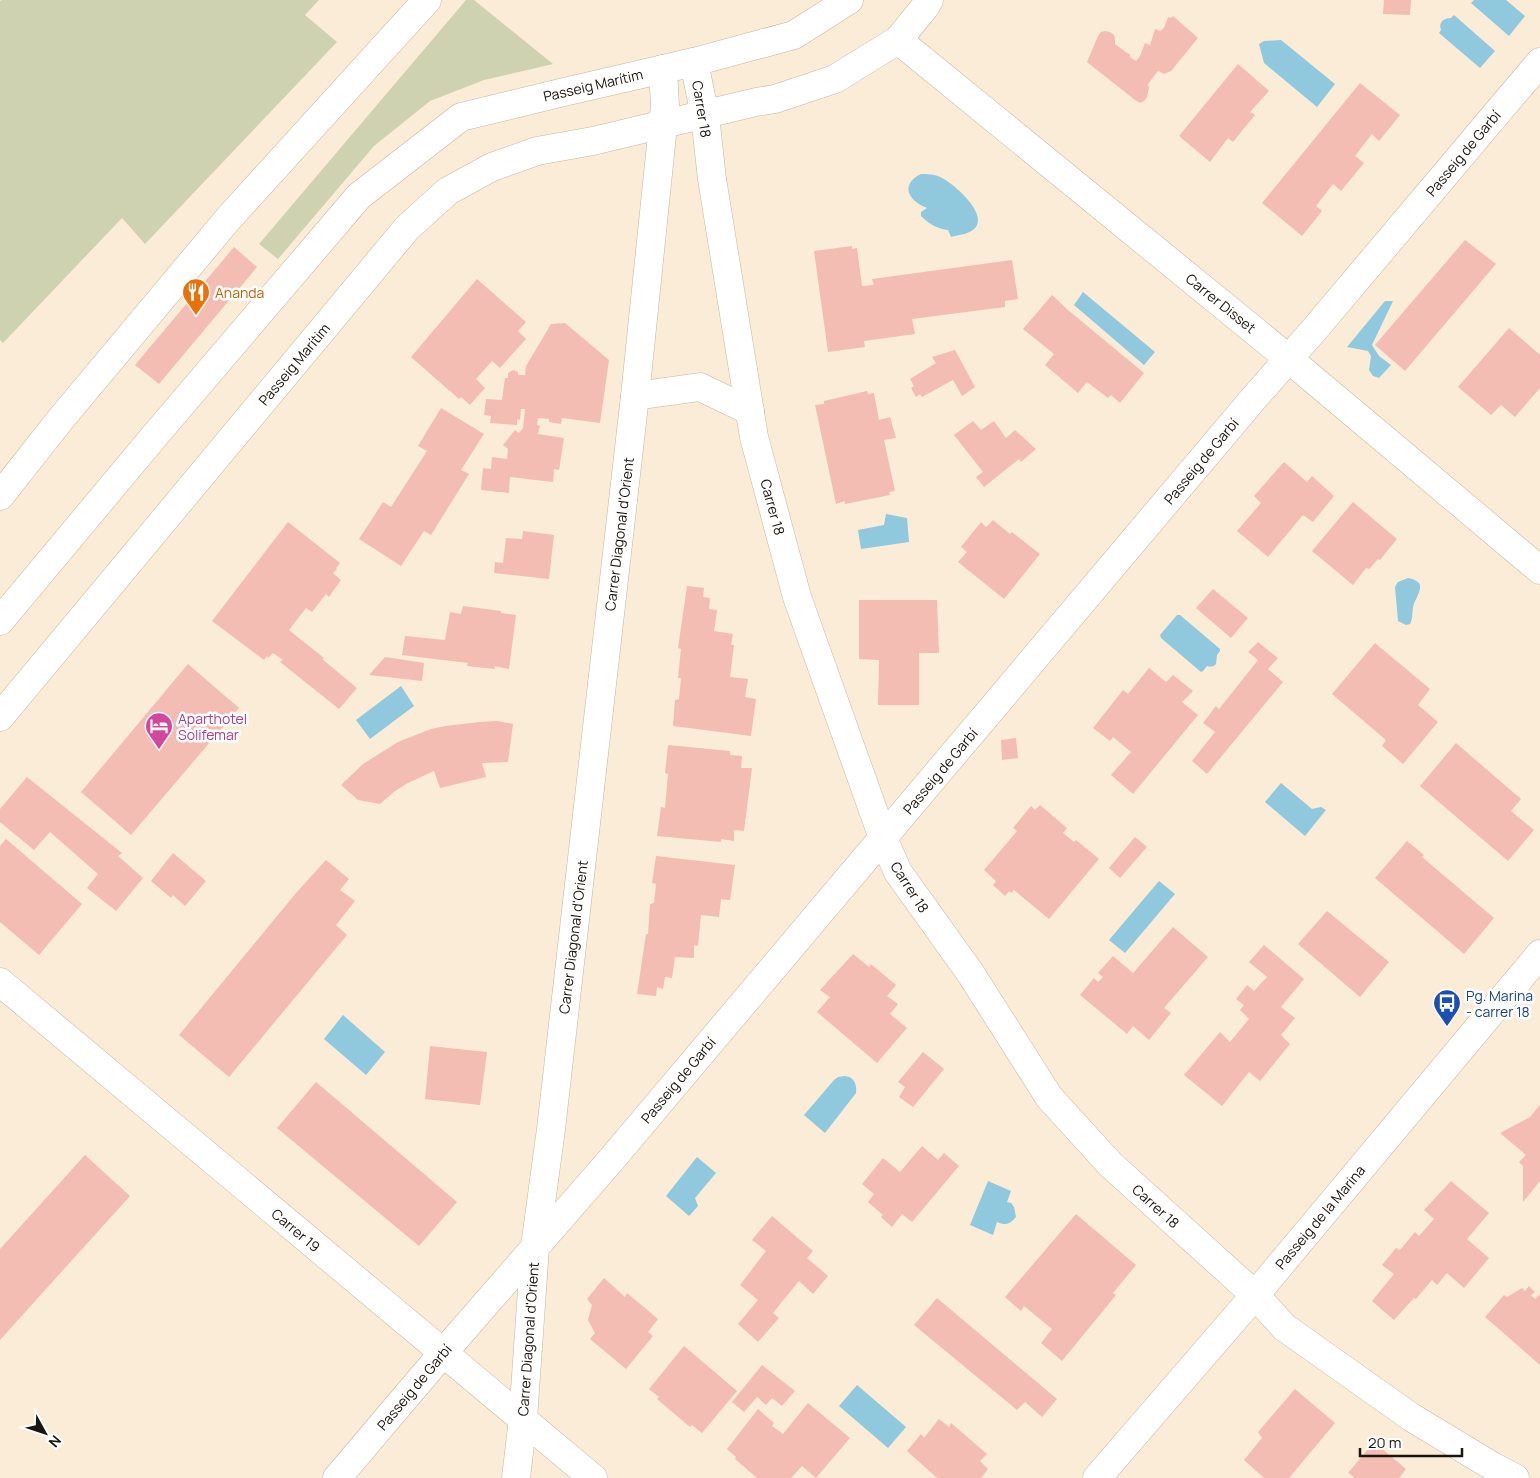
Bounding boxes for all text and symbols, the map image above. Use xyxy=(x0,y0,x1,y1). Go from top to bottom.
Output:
street label: Passeig Marítim xyxy=(541,64,645,106)
street label: Carrer 18 xyxy=(688,79,716,139)
street label: Passeig de Garbí xyxy=(1421,106,1505,200)
street label: Carrer Disset xyxy=(1182,269,1260,337)
restaurant icon: Ananda xyxy=(181,277,211,316)
place label: Ananda xyxy=(215,283,264,302)
street label: Passeig Marítim xyxy=(254,319,334,409)
street label: Passeig de Garbí xyxy=(1159,414,1243,508)
street label: Carrer Diagonal d'Orient xyxy=(600,456,638,612)
street label: Carrer 18 xyxy=(756,477,790,537)
place label: Aparthotel Solifemar xyxy=(178,709,247,744)
hotel icon: Aparthotel Solifemar xyxy=(144,711,174,750)
street label: Passeig de Garbí xyxy=(898,724,982,818)
street label: Carrer 18 xyxy=(886,858,934,916)
street label: Carrer Diagonal d'Orient xyxy=(554,859,592,1015)
place label: Pg. Marina - carrer 18 xyxy=(1466,986,1533,1021)
bus stop icon: Pg. Marina - carrer 18 xyxy=(1432,988,1462,1027)
street label: Passeig de Garbí xyxy=(636,1033,720,1127)
street label: Passeig de la Marina xyxy=(1271,1161,1369,1273)
street label: Carrer 18 xyxy=(1128,1180,1184,1232)
street label: Carrer 19 xyxy=(268,1204,324,1256)
street label: Carrer Diagonal d'Orient xyxy=(513,1261,543,1417)
street label: Passeig de Garbí xyxy=(372,1340,456,1434)
north arrow xyxy=(20,1408,70,1458)
scale bar xyxy=(1360,1426,1462,1458)
text: N xyxy=(45,1432,66,1452)
text: 20 m xyxy=(1368,1432,1401,1453)

